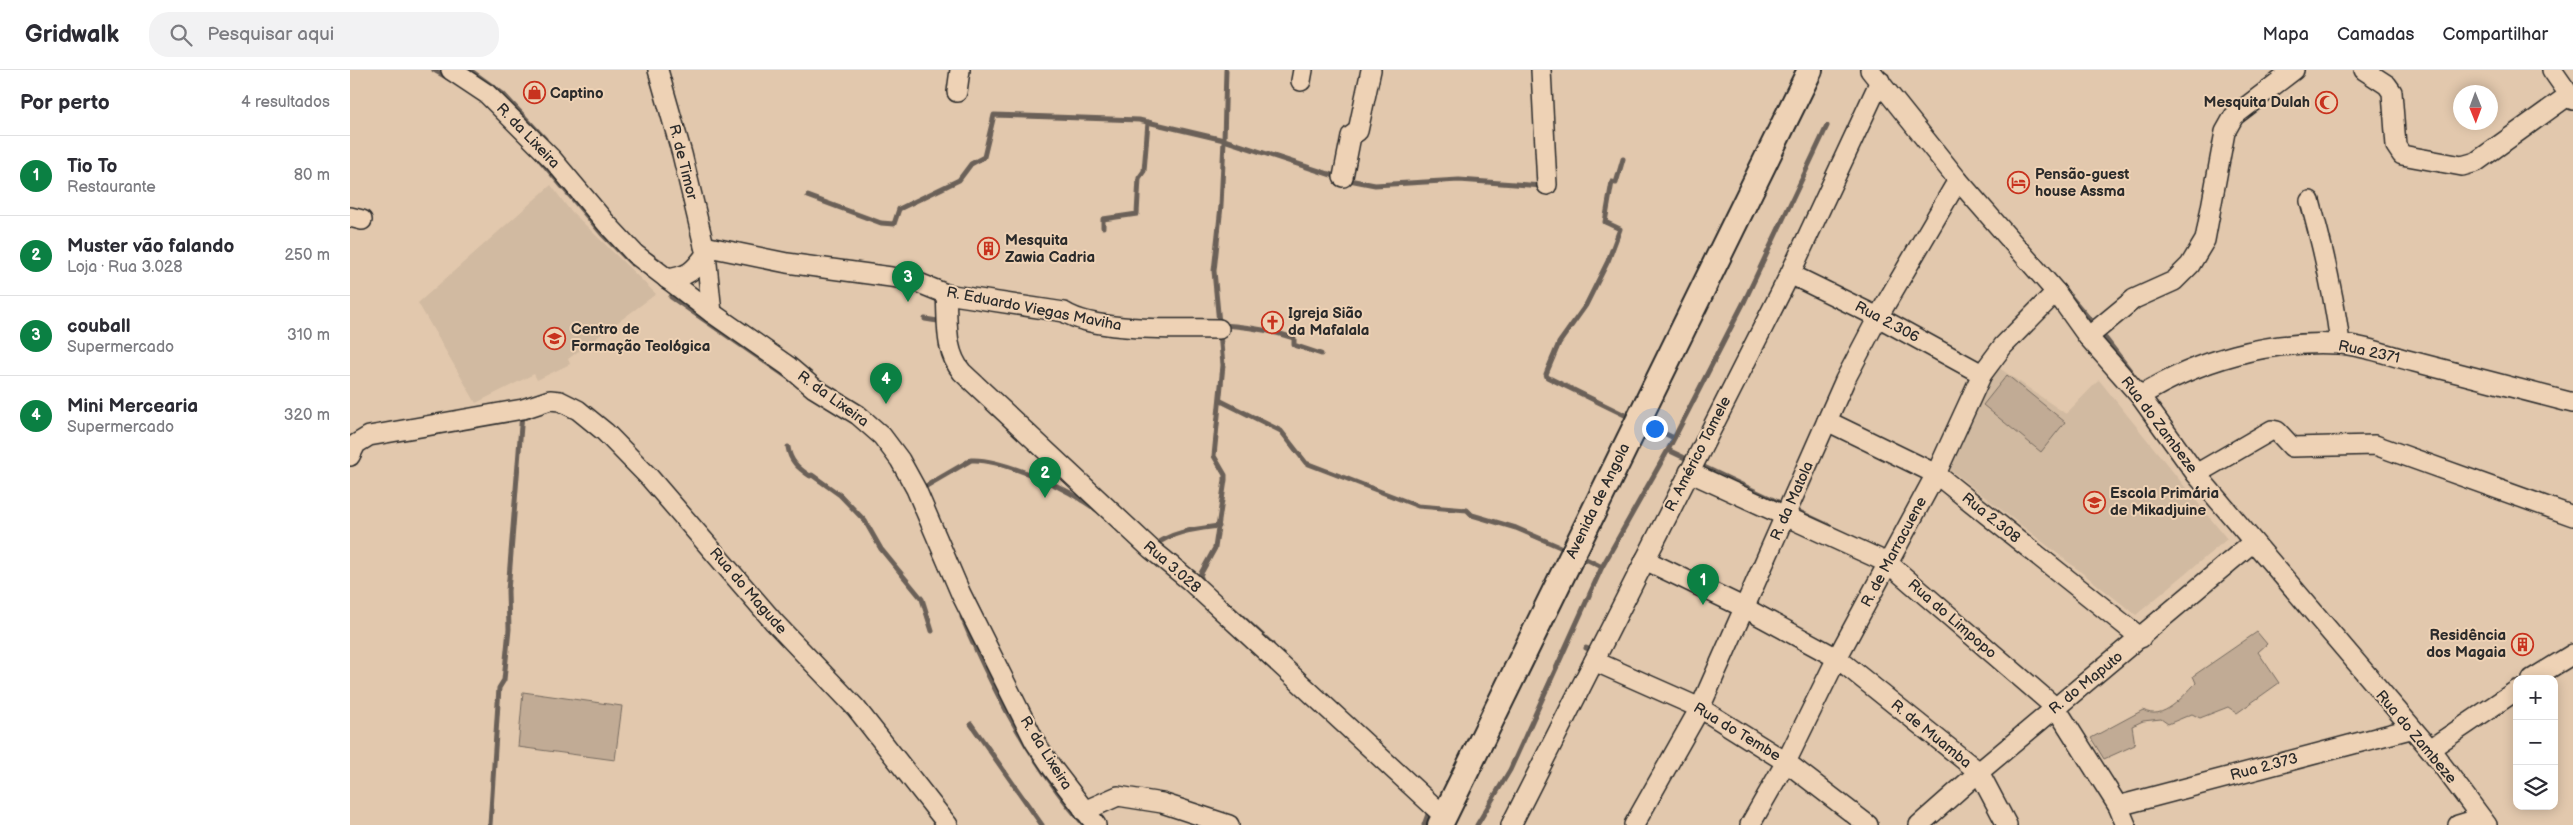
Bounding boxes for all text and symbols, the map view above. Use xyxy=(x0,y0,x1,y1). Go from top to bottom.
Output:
search box xyxy=(149,12,499,57)
text: Gridwalk xyxy=(25,20,119,49)
icon: search xyxy=(167,21,195,49)
text: Pesquisar aqui xyxy=(207,23,334,46)
text: Mapa xyxy=(2263,24,2309,45)
text: Camadas xyxy=(2337,24,2414,45)
text: Compartilhar xyxy=(2442,24,2548,45)
shop icon: Captino xyxy=(522,81,546,105)
place label: Captino xyxy=(550,84,604,103)
north arrow xyxy=(2453,85,2498,130)
text: Por perto xyxy=(20,90,110,115)
mosque icon: Mesquita Dulah xyxy=(2314,90,2338,114)
text: 4 resultados xyxy=(241,93,330,112)
place label: Mesquita Dulah xyxy=(2203,93,2310,112)
street label: R. da Lixeira xyxy=(492,99,564,173)
street label: R. de Timor xyxy=(664,122,702,202)
text: Tio To xyxy=(67,155,117,178)
place label: Pensão-guest house Assma xyxy=(2035,165,2129,201)
text: 1 xyxy=(33,166,39,185)
text: 80 m xyxy=(294,166,330,185)
hotel icon: Pensão-guest house Assma xyxy=(2007,171,2031,195)
text: Restaurante xyxy=(67,178,156,197)
place label: Mesquita Zawia Cadria xyxy=(1005,231,1095,267)
text: Muster vão falando xyxy=(67,235,234,258)
building icon: Mesquita Zawia Cadria xyxy=(977,237,1001,261)
text: 2 xyxy=(31,246,41,265)
text: 250 m xyxy=(284,246,330,265)
text: Loja · Rua 3.028 xyxy=(67,258,183,277)
pin: 3 xyxy=(892,261,924,302)
street label: R. Eduardo Viegas Maviha xyxy=(945,283,1123,335)
street label: Rua 2.306 xyxy=(1851,297,1923,347)
place label: Igreja Sião da Mafalala xyxy=(1288,304,1369,340)
church icon: Igreja Sião da Mafalala xyxy=(1260,310,1284,334)
text: couball xyxy=(67,315,131,338)
place label: Centro de Formação Teológica xyxy=(571,320,710,356)
text: 3 xyxy=(31,326,41,345)
text: 310 m xyxy=(287,326,330,345)
school or university icon: Centro de Formação Teológica xyxy=(543,326,567,350)
street label: Rua 2371 xyxy=(2336,336,2402,368)
text: Supermercado xyxy=(67,338,174,357)
pin: 4 xyxy=(870,363,902,404)
street label: R. da Lixeira xyxy=(794,367,872,431)
street label: Rua do Zambeze xyxy=(2116,373,2202,477)
street label: R. Américo Tamele xyxy=(1661,393,1735,515)
text: Mini Mercearia xyxy=(67,395,198,418)
text: 4 xyxy=(31,406,41,425)
text: 320 m xyxy=(284,406,330,425)
your location xyxy=(1642,416,1668,442)
text: Supermercado xyxy=(67,418,174,437)
street label: Avenida de Angola xyxy=(1562,440,1634,562)
pin: 2 xyxy=(1029,457,1061,498)
street label: R. da Matola xyxy=(1766,458,1818,544)
place label: Escola Primária de Mikadjuine xyxy=(2110,484,2219,520)
street label: Rua 2.308 xyxy=(1958,489,2024,548)
school or university icon: Escola Primária de Mikadjuine xyxy=(2082,490,2106,514)
street label: R. de Marracuene xyxy=(1857,493,1931,610)
street label: Rua 3.028 xyxy=(1139,537,1205,597)
street label: Rua do Magude xyxy=(705,544,791,638)
pin: 1 xyxy=(1687,564,1719,605)
street label: Rua do Limpopo xyxy=(1904,575,2000,663)
place label: Residência dos Magaia xyxy=(2426,626,2506,662)
building icon: Residência dos Magaia xyxy=(2510,632,2534,656)
street label: R. do Maputo xyxy=(2045,647,2127,719)
map controls xyxy=(2513,675,2558,810)
button: + xyxy=(2513,675,2558,720)
street label: Rua do Zambeze xyxy=(2371,686,2461,788)
street label: R. de Muamba xyxy=(1887,696,1975,772)
street label: Rua do Tembe xyxy=(1690,698,1784,766)
street label: R. da Lixeira xyxy=(1016,713,1076,793)
button: − xyxy=(2513,720,2558,765)
street label: Rua 2.373 xyxy=(2228,749,2300,785)
button: layers xyxy=(2513,765,2558,810)

